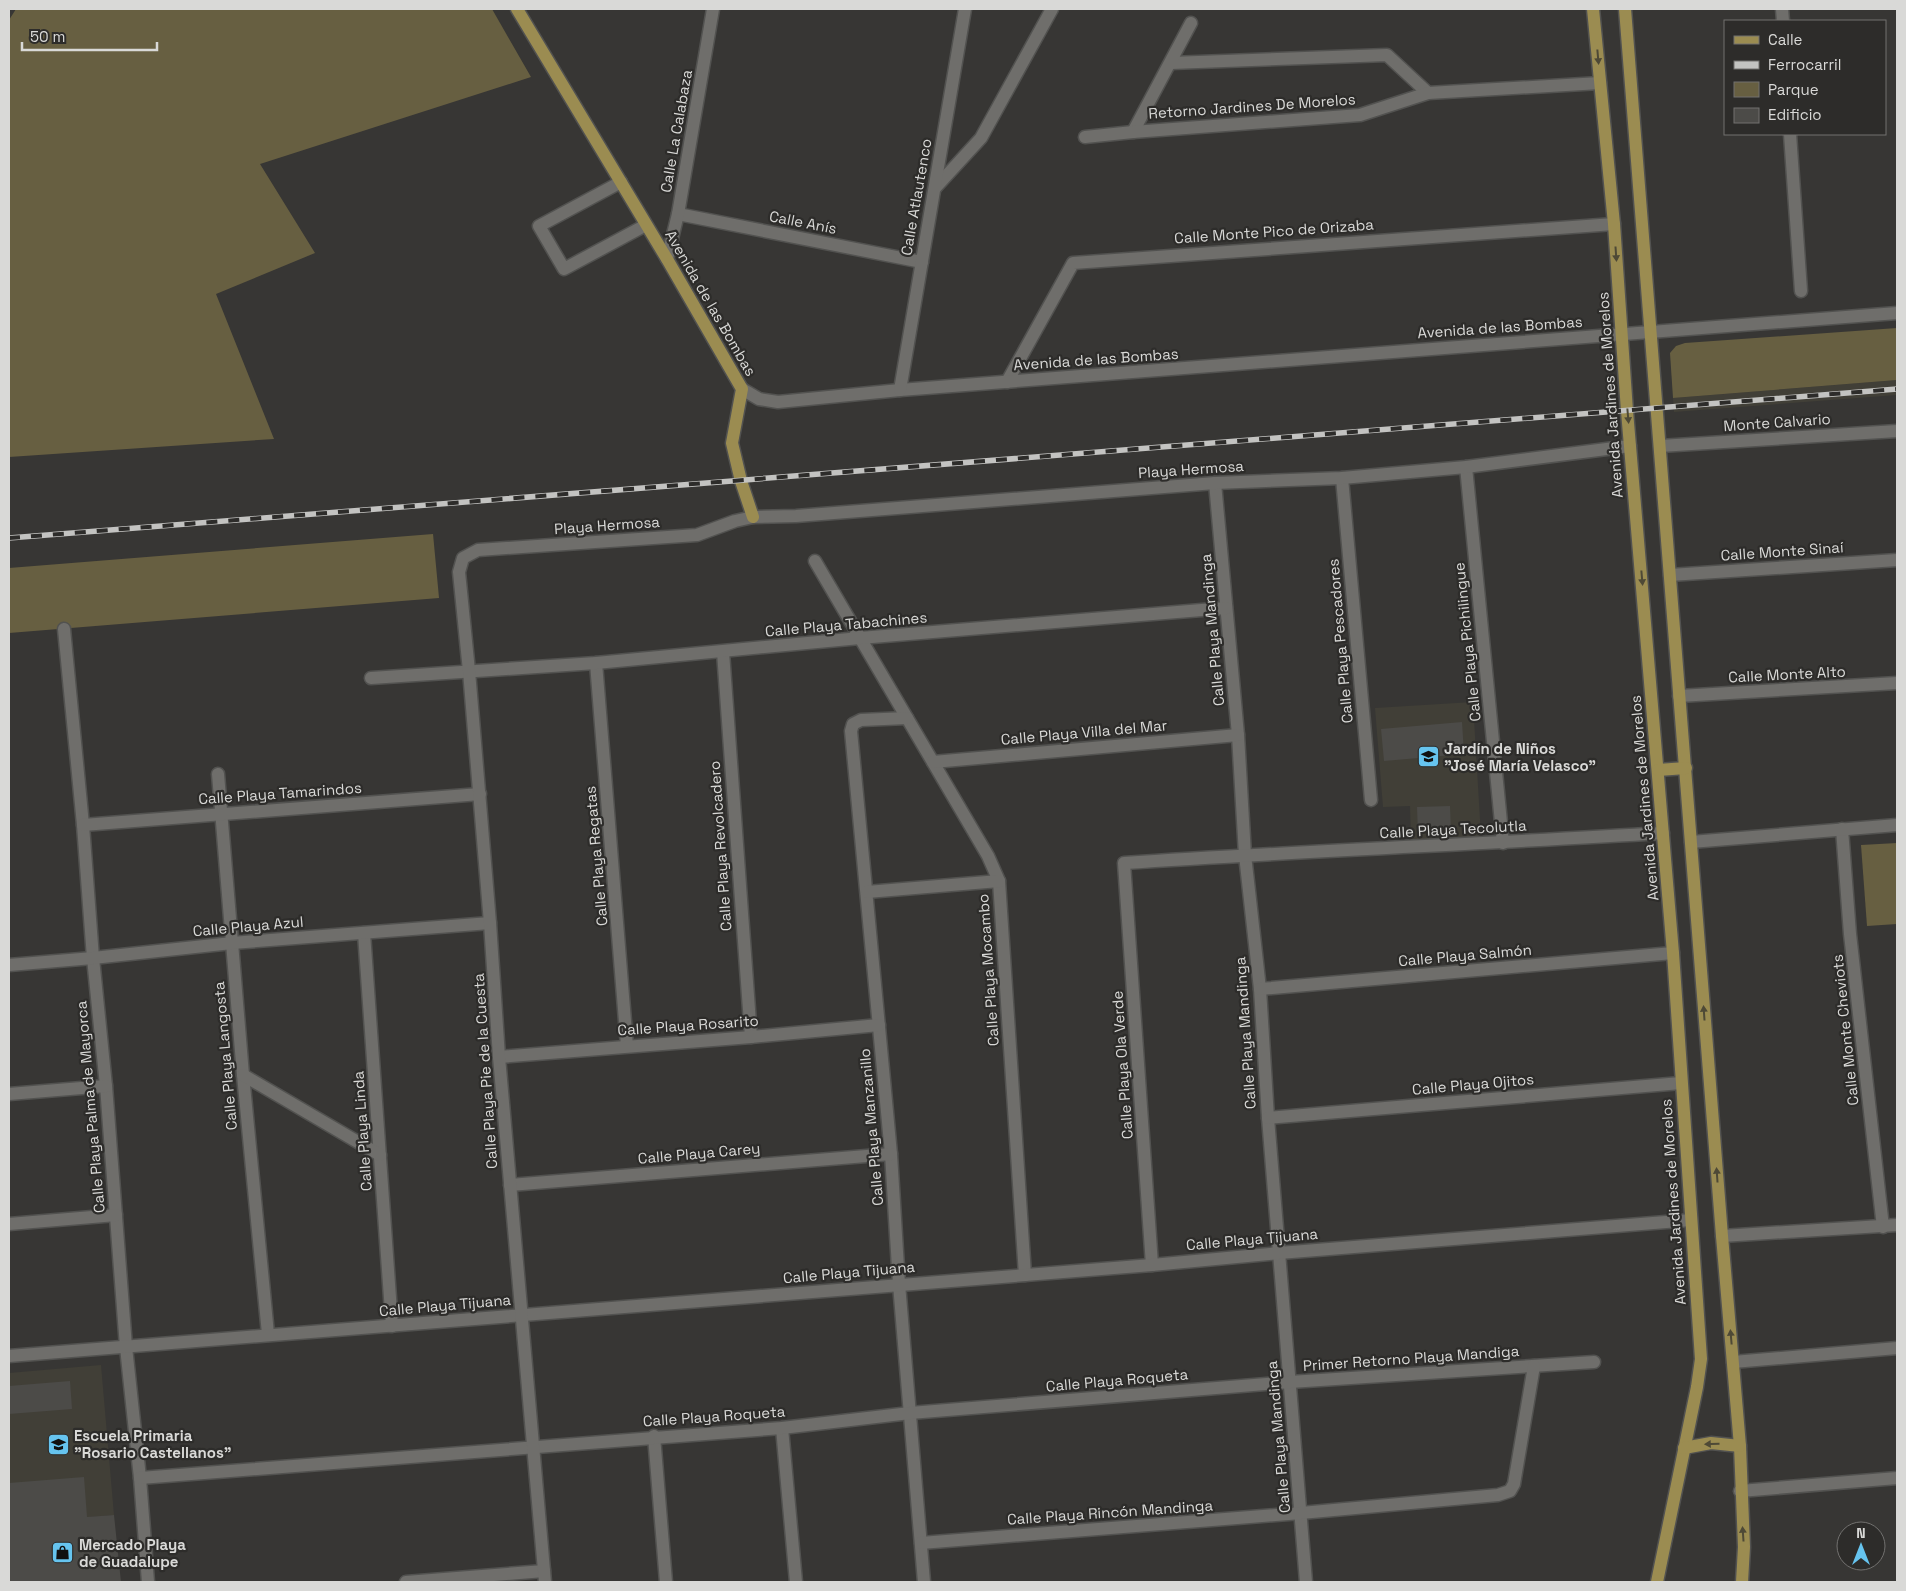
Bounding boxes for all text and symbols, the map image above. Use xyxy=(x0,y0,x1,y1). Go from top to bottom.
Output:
scale bar xyxy=(22,20,158,52)
legend xyxy=(1724,20,1886,135)
text: 50 m xyxy=(30,27,65,46)
text: Calle xyxy=(1768,30,1803,49)
one-way arrow xyxy=(1594,50,1602,66)
text: Ferrocarril xyxy=(1768,55,1841,74)
street label: Calle La Calabaza xyxy=(656,68,696,194)
text: Parque xyxy=(1768,80,1819,99)
street label: Retorno Jardines De Morelos xyxy=(1148,89,1356,123)
text: Edificio xyxy=(1768,105,1822,124)
street label: Calle Atlautenco xyxy=(896,137,936,257)
street label: Calle Anís xyxy=(768,206,838,238)
street label: Calle Monte Pico de Orizaba xyxy=(1173,215,1375,247)
street label: Avenida de las Bombas xyxy=(661,227,761,379)
one-way arrow xyxy=(1612,246,1620,262)
street label: Avenida Jardines de Morelos xyxy=(1593,291,1627,499)
street label: Avenida de las Bombas xyxy=(1417,312,1583,342)
street label: Avenida de las Bombas xyxy=(1013,344,1179,374)
one-way arrow xyxy=(1624,408,1632,424)
street label: Monte Calvario xyxy=(1723,409,1831,435)
street label: Playa Hermosa xyxy=(1138,456,1245,482)
street label: Playa Hermosa xyxy=(554,512,661,538)
street label: Calle Monte Sinaí xyxy=(1720,537,1844,565)
street label: Calle Playa Mandinga xyxy=(1196,553,1228,707)
street label: Calle Playa Pescadores xyxy=(1323,558,1357,724)
street label: Calle Playa Pichilingue xyxy=(1449,561,1485,723)
one-way arrow xyxy=(1638,570,1646,586)
street label: Calle Playa Tabachines xyxy=(764,607,928,641)
street label: Calle Monte Alto xyxy=(1728,661,1846,687)
street label: Avenida Jardines de Morelos xyxy=(1626,694,1662,902)
street label: Calle Playa Villa del Mar xyxy=(1000,715,1168,749)
place label: Jardín de Niños "José María Velasco" xyxy=(1444,739,1596,775)
school or university icon: Jardín de Niños "José María Velasco" xyxy=(1416,745,1440,769)
street label: Calle Playa Revolcadero xyxy=(705,760,735,932)
street label: Calle Playa Tamarindos xyxy=(198,778,362,808)
street label: Calle Playa Regatas xyxy=(580,785,612,927)
street label: Calle Playa Tecolutla xyxy=(1379,816,1527,842)
street label: Calle Playa Mocambo xyxy=(973,893,1003,1047)
street label: Calle Playa Azul xyxy=(192,912,304,940)
street label: Calle Playa Salmón xyxy=(1397,940,1533,970)
street label: Calle Monte Cheviots xyxy=(1828,953,1862,1107)
street label: Calle Playa Mandinga xyxy=(1230,956,1260,1110)
street label: Calle Playa Pie de la Cuesta xyxy=(469,972,501,1169)
street label: Calle Playa Langosta xyxy=(209,980,241,1131)
street label: Calle Playa Ola Verde xyxy=(1107,990,1137,1140)
street label: Calle Playa Palma de Mayorca xyxy=(71,1000,109,1214)
one-way arrow xyxy=(1700,1004,1708,1020)
street label: Calle Playa Rosarito xyxy=(617,1011,759,1039)
street label: Calle Playa Manzanillo xyxy=(855,1048,887,1206)
street label: Calle Playa Ojitos xyxy=(1411,1069,1535,1099)
street label: Calle Playa Linda xyxy=(348,1070,376,1192)
street label: Avenida Jardines de Morelos xyxy=(1656,1098,1690,1306)
street label: Calle Playa Carey xyxy=(637,1138,761,1168)
one-way arrow xyxy=(1712,1166,1720,1182)
street label: Calle Playa Tijuana xyxy=(1185,1224,1319,1254)
street label: Calle Playa Tijuana xyxy=(782,1257,916,1287)
street label: Calle Playa Tijuana xyxy=(378,1290,512,1320)
one-way arrow xyxy=(1727,1328,1735,1344)
street label: Primer Retorno Playa Mandiga xyxy=(1302,1341,1520,1375)
street label: Calle Playa Mandinga xyxy=(1262,1360,1294,1514)
street label: Calle Playa Roqueta xyxy=(1045,1364,1189,1396)
street label: Calle Playa Roqueta xyxy=(642,1402,786,1430)
place label: Escuela Primaria "Rosario Castellanos" xyxy=(74,1426,231,1462)
school or university icon: Escuela Primaria "Rosario Castellanos" xyxy=(46,1432,70,1456)
one-way arrow xyxy=(1704,1441,1720,1449)
street label: Calle Playa Rincón Mandinga xyxy=(1006,1495,1214,1529)
north arrow xyxy=(1836,1521,1886,1571)
text: N xyxy=(1856,1524,1866,1542)
one-way arrow xyxy=(1739,1525,1747,1541)
place label: Mercado Playa de Guadalupe xyxy=(79,1535,186,1571)
shop icon: Mercado Playa de Guadalupe xyxy=(51,1541,75,1565)

